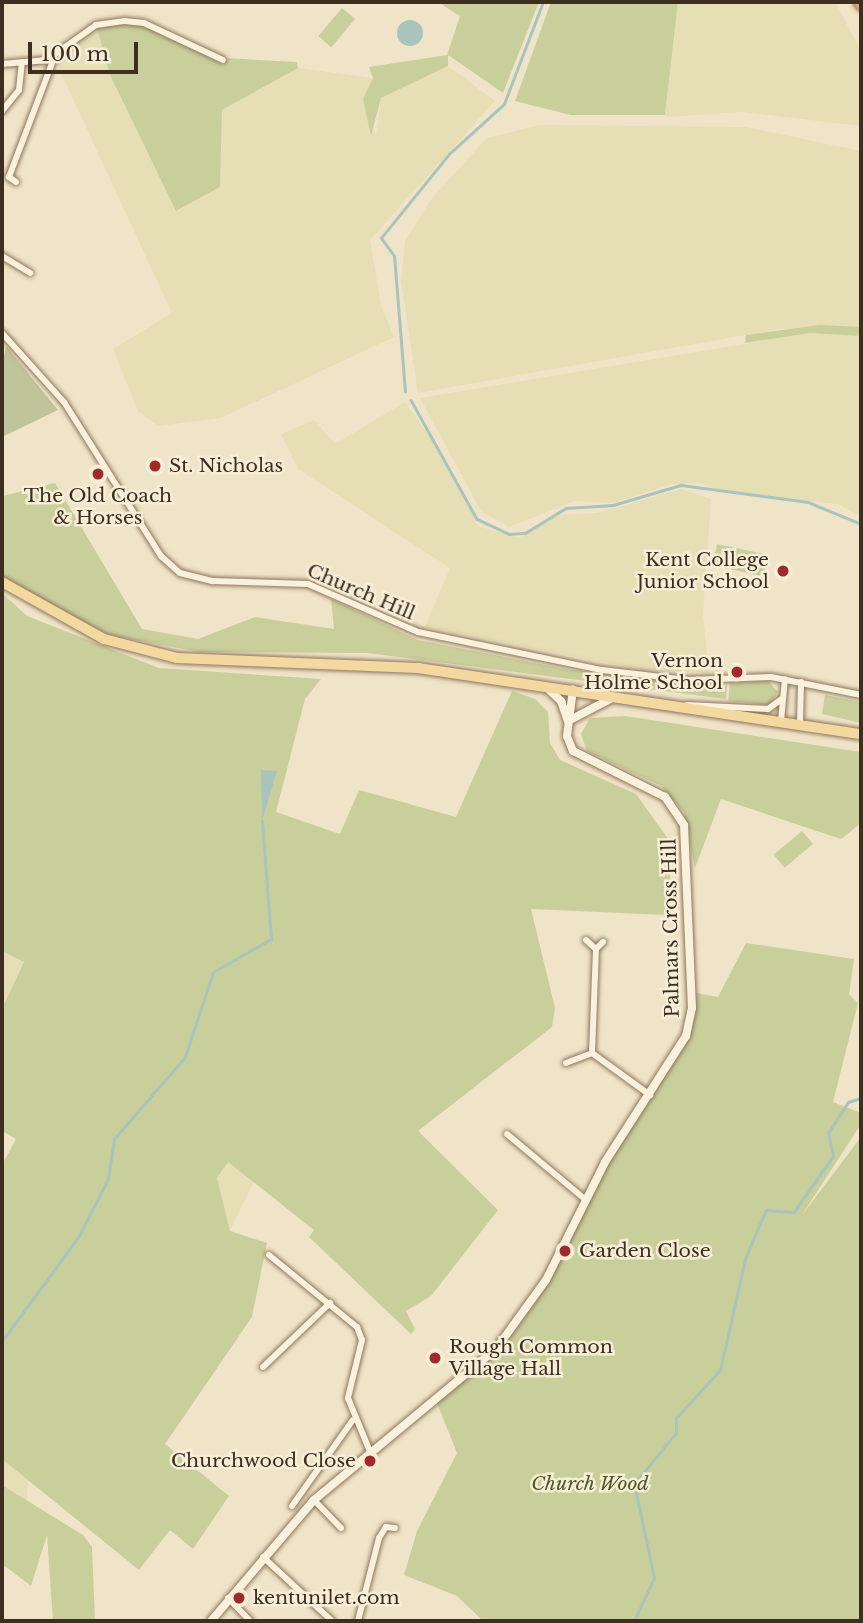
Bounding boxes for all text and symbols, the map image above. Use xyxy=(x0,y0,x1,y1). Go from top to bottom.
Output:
scale bar xyxy=(32,28,142,72)
text: 100 m xyxy=(41,41,109,67)
place label: St. Nicholas xyxy=(169,455,283,477)
marker: St. Nicholas xyxy=(147,458,163,474)
marker: The Old Coach & Horses xyxy=(90,466,106,482)
place label: The Old Coach & Horses xyxy=(24,485,172,529)
place label: Kent College Junior School xyxy=(636,549,769,593)
street label: Church Hill xyxy=(304,559,418,625)
marker: Kent College Junior School xyxy=(775,563,791,579)
place label: Vernon Holme School xyxy=(584,650,723,694)
marker: Vernon Holme School xyxy=(729,664,745,680)
street label: Palmars Cross Hill xyxy=(658,838,684,1018)
place label: Garden Close xyxy=(579,1240,711,1262)
marker: Garden Close xyxy=(557,1243,573,1259)
place label: Rough Common Village Hall xyxy=(449,1336,613,1380)
marker: Rough Common Village Hall xyxy=(427,1350,443,1366)
place label: Churchwood Close xyxy=(171,1450,356,1472)
marker: Churchwood Close xyxy=(362,1453,378,1469)
park label: Church Wood xyxy=(531,1473,649,1495)
place label: kentunilet.com xyxy=(253,1587,400,1609)
marker: kentunilet.com xyxy=(231,1590,247,1606)

